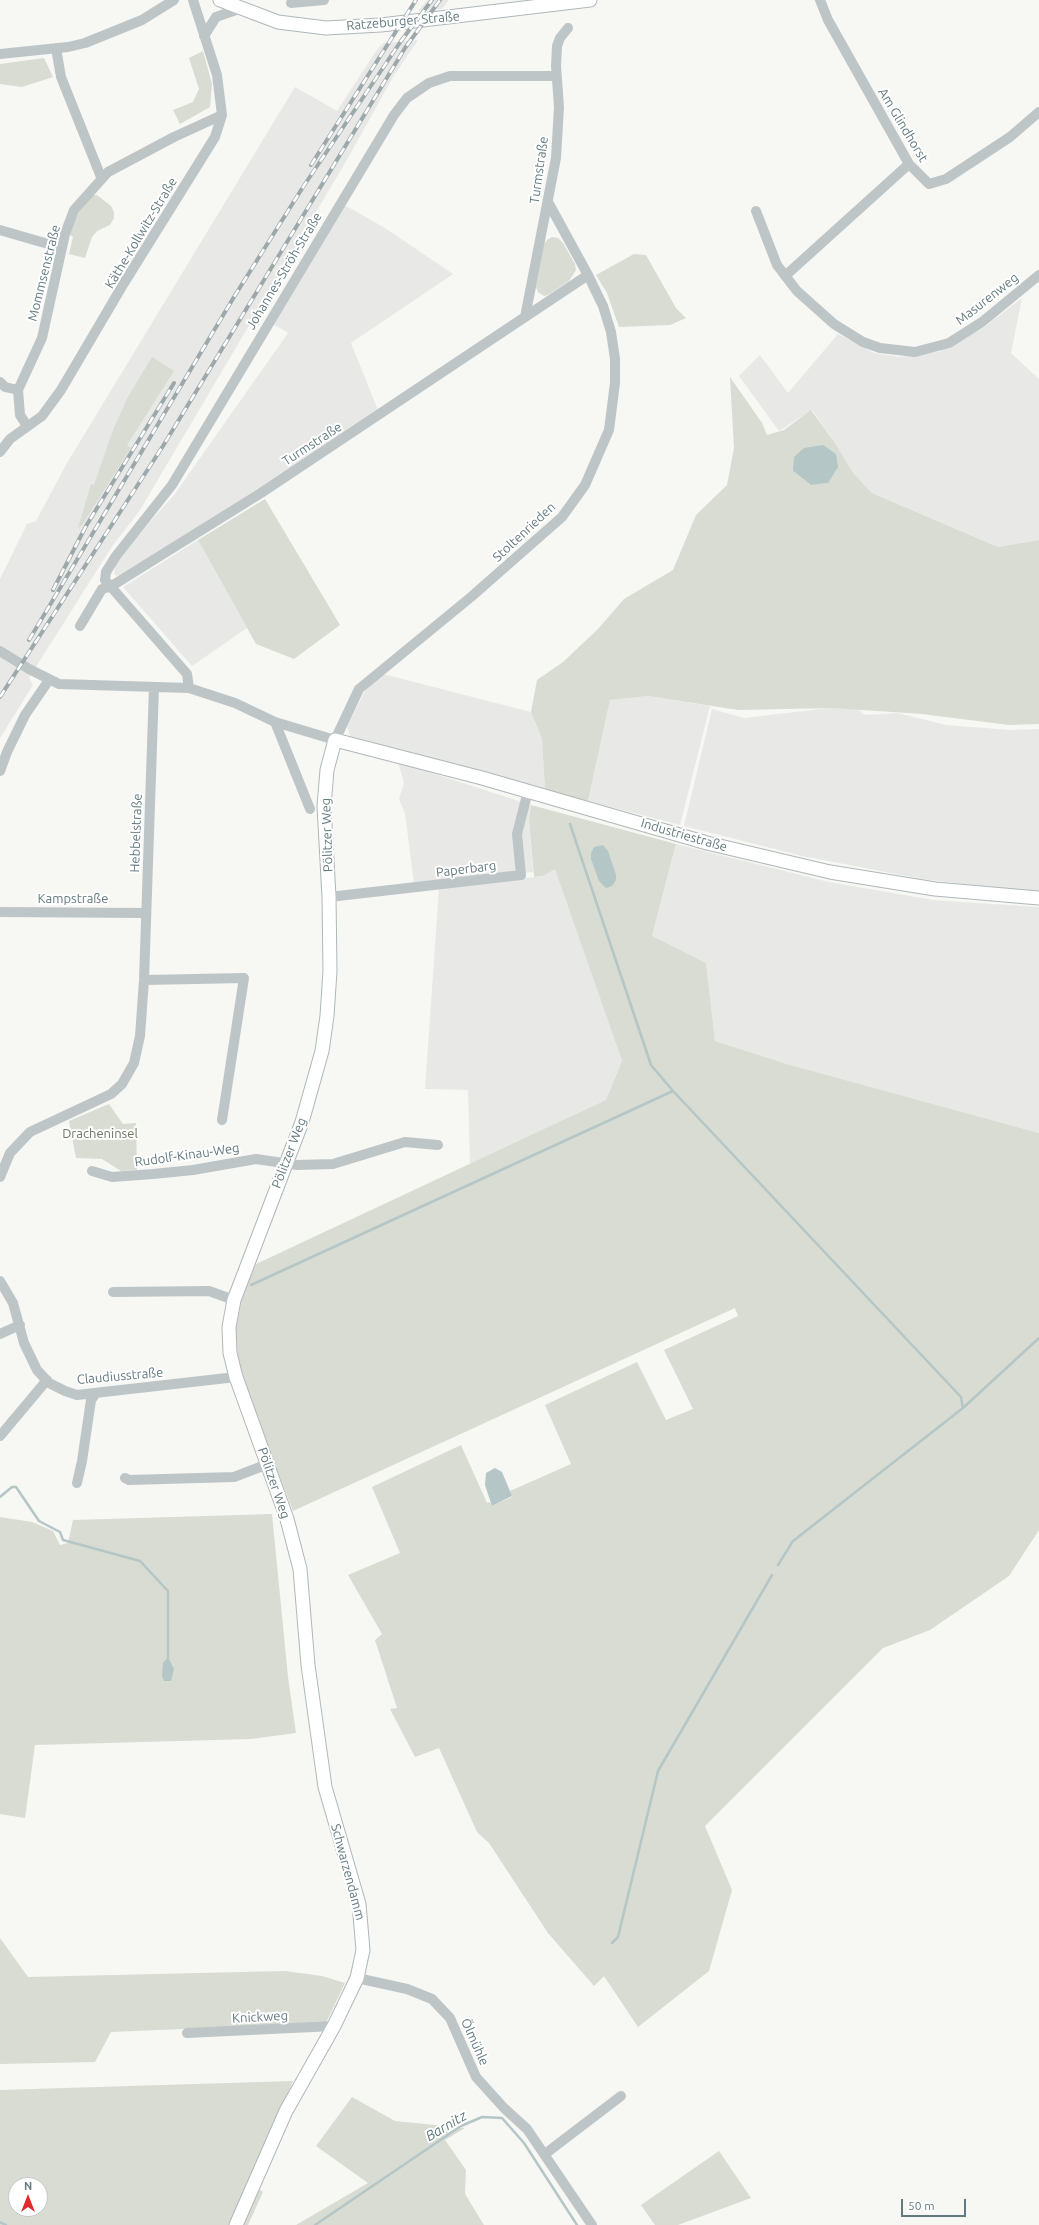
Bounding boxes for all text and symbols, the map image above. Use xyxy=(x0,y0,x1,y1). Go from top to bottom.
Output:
street label: Ratzeburger Straße xyxy=(346,8,460,34)
street label: Am Glindhorst xyxy=(875,85,931,165)
street label: Turmstraße xyxy=(527,135,551,205)
street label: Käthe-Kollwitz-Straße xyxy=(102,175,180,291)
street label: Johannes-Ströh-Straße xyxy=(243,210,325,332)
street label: Mommsenstraße xyxy=(24,223,64,323)
street label: Masurenweg xyxy=(953,270,1021,328)
street label: Turmstraße xyxy=(279,419,345,469)
street label: Stoltenrieden xyxy=(489,499,559,565)
street label: Hebbelstraße xyxy=(127,793,145,873)
street label: Pölitzer Weg xyxy=(318,798,336,872)
street label: Industriestraße xyxy=(639,815,729,855)
street label: Paperbarg xyxy=(435,858,497,880)
street label: Kampstraße xyxy=(38,891,108,907)
street label: Pölitzer Weg xyxy=(268,1116,310,1190)
park label: Dracheninsel xyxy=(62,1126,138,1142)
street label: Rudolf-Kinau-Weg xyxy=(134,1140,240,1170)
street label: Claudiusstraße xyxy=(76,1364,164,1388)
street label: Pölitzer Weg xyxy=(255,1445,293,1521)
street label: Schwarzendamm xyxy=(328,1822,368,1922)
street label: Knickweg xyxy=(232,2008,288,2026)
street label: Ölmühle xyxy=(458,2016,492,2068)
water label: Barnitz xyxy=(422,2107,470,2145)
north arrow xyxy=(8,2177,48,2217)
text: N xyxy=(24,2180,32,2192)
scale bar xyxy=(903,2191,968,2217)
text: 50 m xyxy=(908,2199,935,2212)

